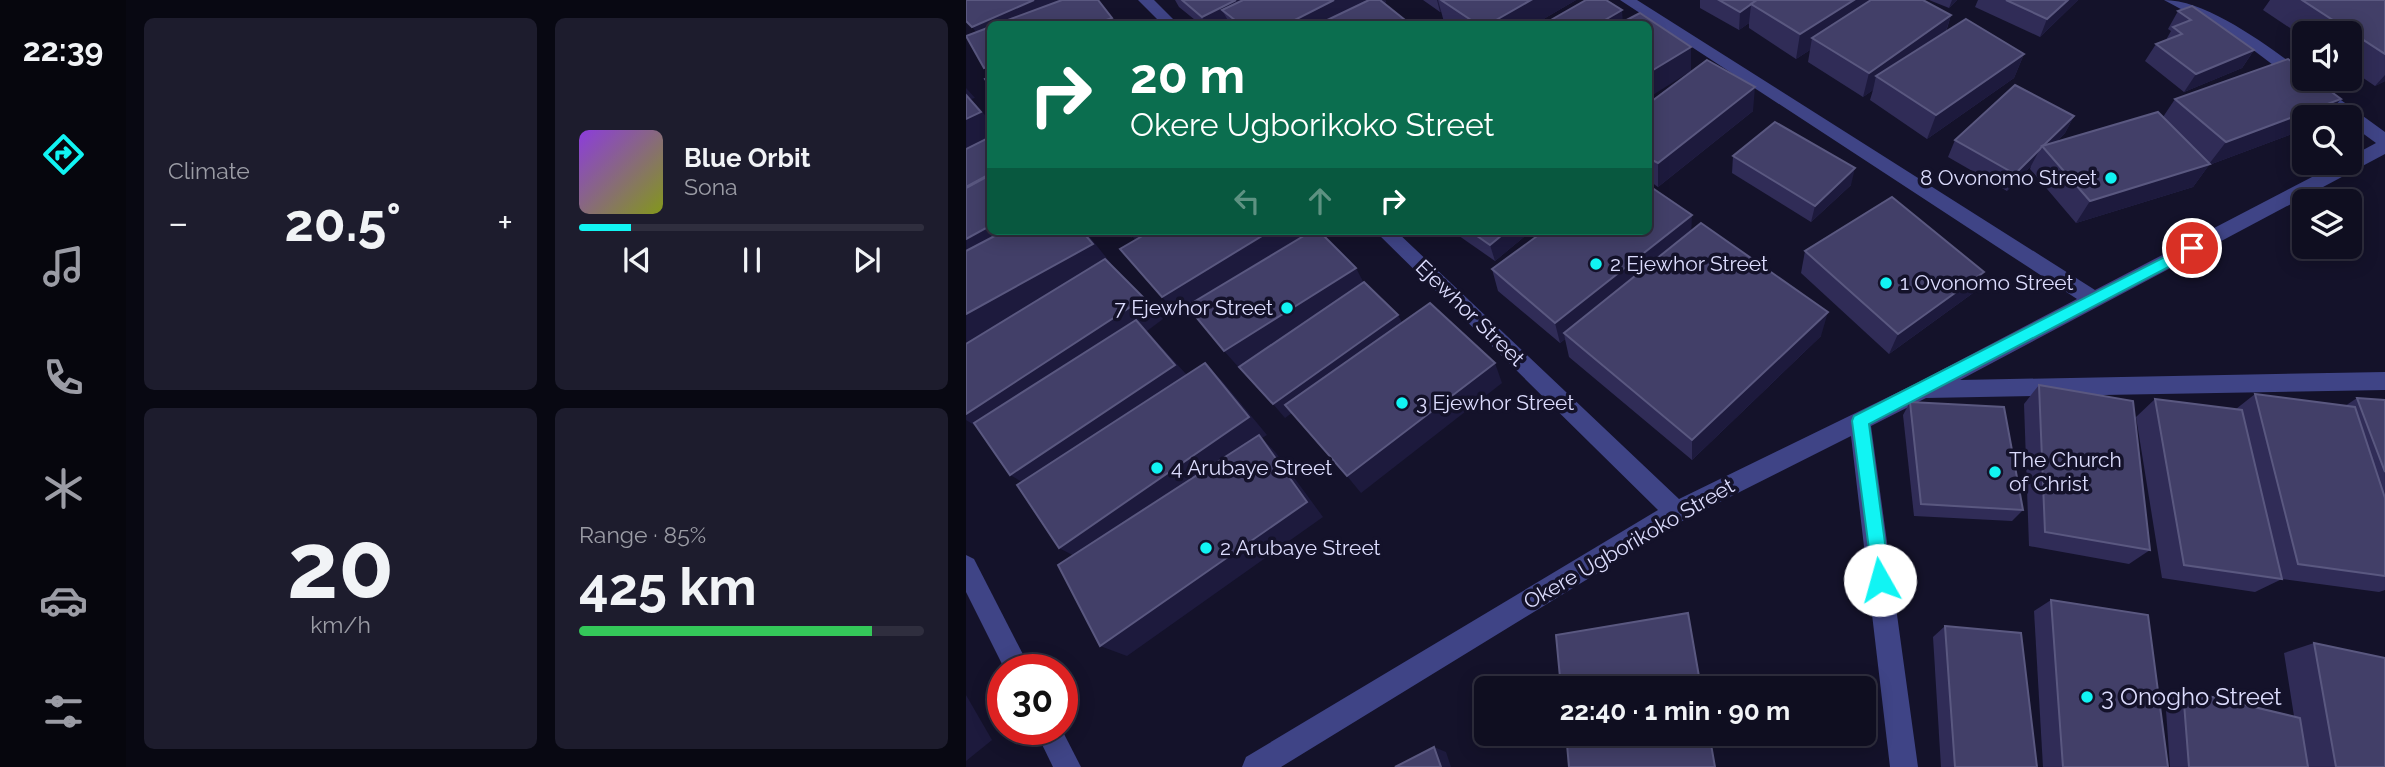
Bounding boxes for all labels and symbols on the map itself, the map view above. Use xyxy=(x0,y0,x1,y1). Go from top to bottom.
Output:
place label: 8 Ovonomo Street xyxy=(1920,165,2097,190)
marker: 8 Ovonomo Street xyxy=(2103,170,2119,186)
pin xyxy=(2162,218,2222,278)
place label: 2 Ejewhor Street xyxy=(1610,251,1768,276)
street label: Ejewhor Street xyxy=(1411,254,1530,371)
marker: 2 Ejewhor Street xyxy=(1588,256,1604,272)
place label: 1 Ovonomo Street xyxy=(1900,270,2074,295)
marker: 1 Ovonomo Street xyxy=(1878,275,1894,291)
place label: 7 Ejewhor Street xyxy=(1115,295,1273,320)
marker: 7 Ejewhor Street xyxy=(1279,300,1295,316)
place label: 3 Ejewhor Street xyxy=(1416,390,1574,415)
marker: 3 Ejewhor Street xyxy=(1394,395,1410,411)
place label: The Church of Christ xyxy=(2009,447,2122,496)
place label: 4 Arubaye Street xyxy=(1171,455,1332,480)
marker: 4 Arubaye Street xyxy=(1149,460,1165,476)
marker: The Church of Christ xyxy=(1987,464,2003,480)
street label: Okere Ugborikoko Street xyxy=(1519,473,1739,614)
place label: 2 Arubaye Street xyxy=(1220,535,1381,560)
marker: 2 Arubaye Street xyxy=(1198,540,1214,556)
position arrow xyxy=(1843,543,1917,617)
speed limit sign: 30 xyxy=(987,654,1078,745)
place label: 3 Onogho Street xyxy=(2101,682,2282,711)
marker: 3 Onogho Street xyxy=(2079,689,2095,705)

